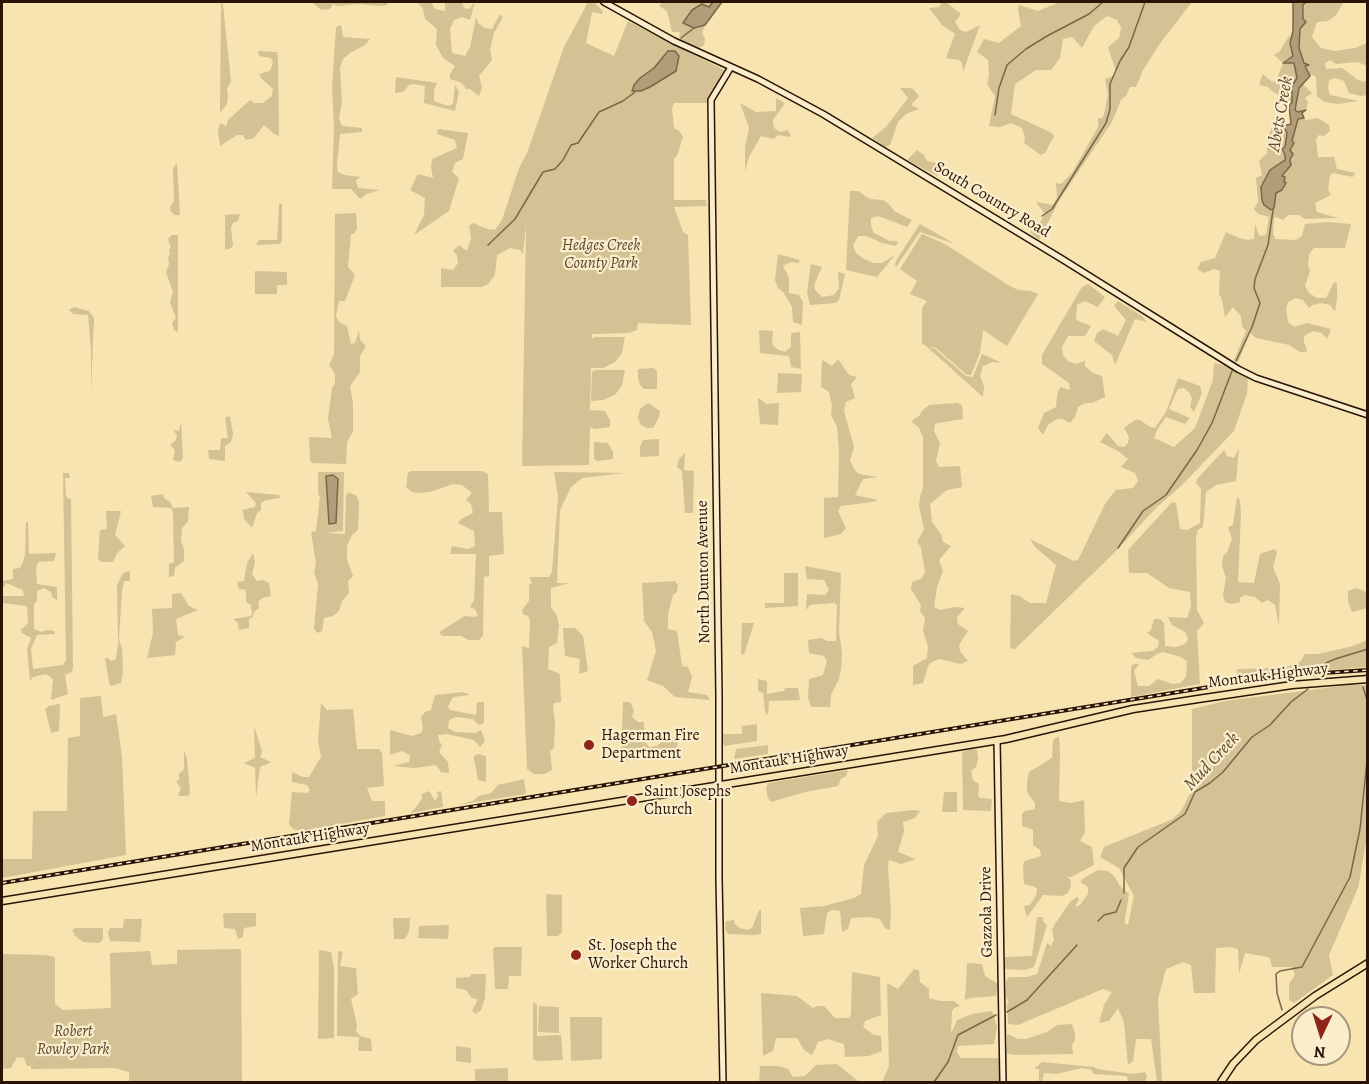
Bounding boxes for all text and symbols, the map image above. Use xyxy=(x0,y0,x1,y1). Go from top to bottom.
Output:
water label: Abets Creek xyxy=(1264,75,1298,153)
street label: South Country Road xyxy=(930,158,1054,242)
park label: Hedges Creek County Park xyxy=(562,236,640,274)
street label: North Dunton Avenue xyxy=(693,500,715,644)
street label: Montauk Highway xyxy=(1207,659,1329,693)
place label: Hagerman Fire Department xyxy=(601,726,700,764)
water label: Mud Creek xyxy=(1180,728,1244,796)
marker: Hagerman Fire Department xyxy=(582,738,596,752)
street label: Montauk Highway xyxy=(728,741,850,779)
place label: Saint Josephs Church xyxy=(644,782,731,820)
marker: Saint Josephs Church xyxy=(625,794,639,808)
street label: Montauk Highway xyxy=(249,819,371,857)
street label: Gazzola Drive xyxy=(977,866,997,958)
place label: St. Joseph the Worker Church xyxy=(588,936,688,974)
marker: St. Joseph the Worker Church xyxy=(569,948,583,962)
north arrow xyxy=(1291,1006,1351,1066)
park label: Robert Rowley Park xyxy=(37,1022,109,1060)
text: N xyxy=(1313,1041,1326,1063)

